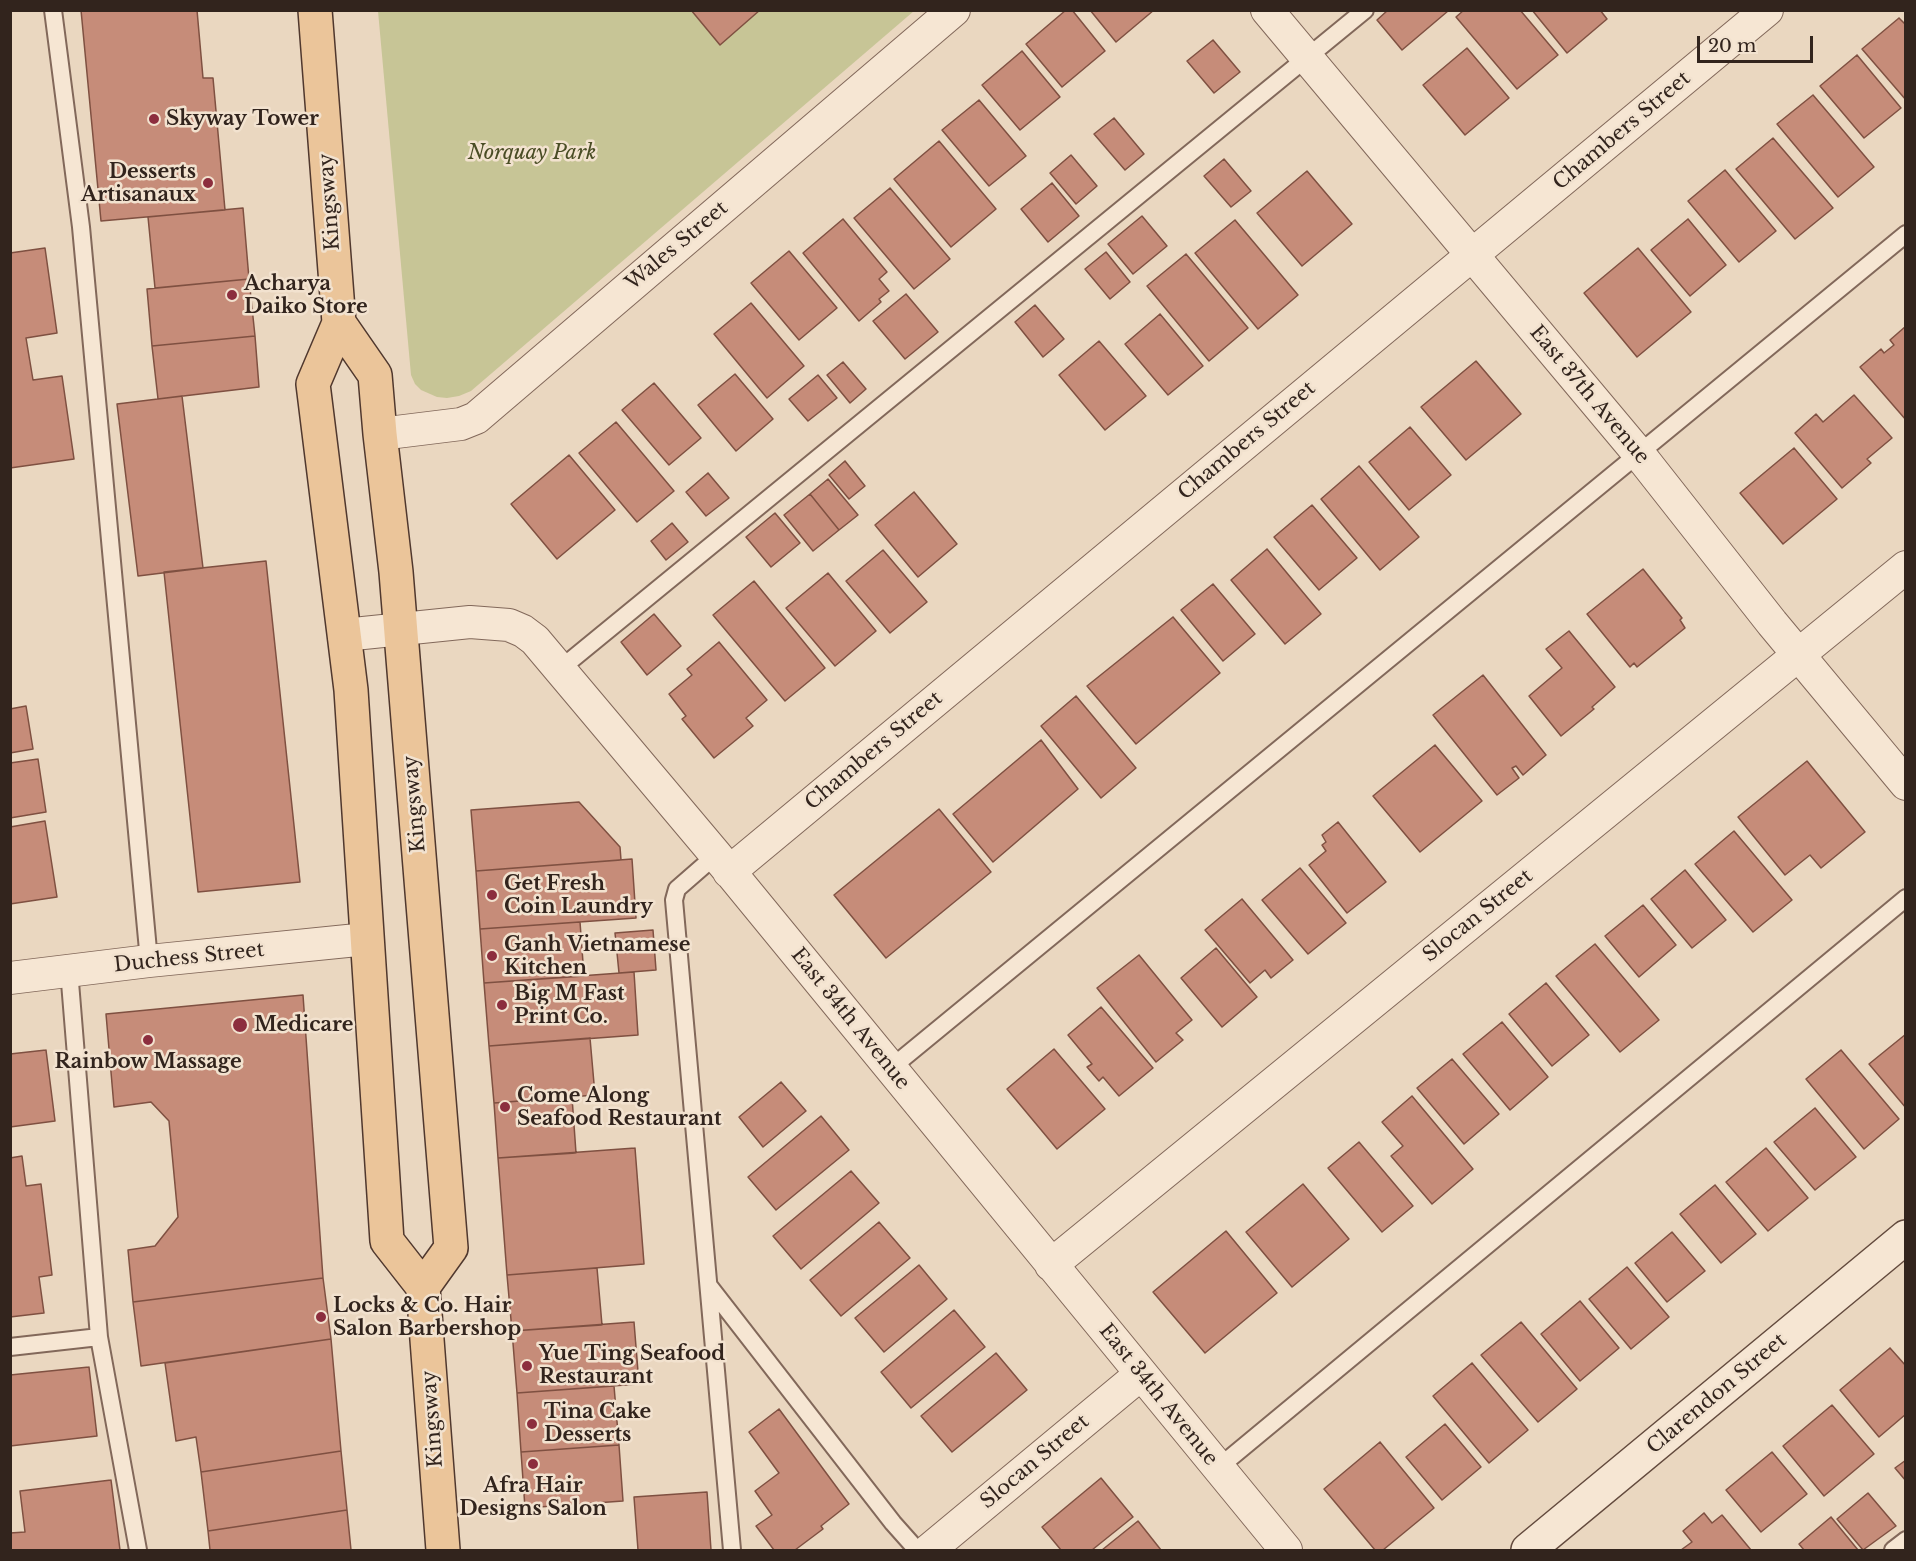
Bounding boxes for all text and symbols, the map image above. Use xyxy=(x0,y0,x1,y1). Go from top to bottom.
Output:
scale bar xyxy=(1700,24,1816,62)
text: 20 m xyxy=(1708,35,1756,57)
street label: Chambers Street xyxy=(1549,67,1695,195)
place label: Skyway Tower xyxy=(166,107,319,131)
marker: Skyway Tower xyxy=(147,112,161,126)
park label: Norquay Park xyxy=(468,141,596,165)
street label: Kingsway xyxy=(315,153,345,251)
place label: Desserts Artisanaux xyxy=(81,160,196,207)
marker: Desserts Artisanaux xyxy=(201,176,215,190)
street label: Wales Street xyxy=(621,196,733,296)
place label: Acharya Daiko Store xyxy=(244,272,368,319)
marker: Acharya Daiko Store xyxy=(225,288,239,302)
street label: East 37th Avenue xyxy=(1524,321,1654,469)
street label: Chambers Street xyxy=(1174,377,1320,505)
street label: Chambers Street xyxy=(801,687,947,815)
street label: Kingsway xyxy=(399,754,431,854)
street label: Slocan Street xyxy=(1418,865,1538,967)
place label: Get Fresh Coin Laundry xyxy=(504,872,653,919)
marker: Get Fresh Coin Laundry xyxy=(485,888,499,902)
place label: Ganh Vietnamese Kitchen xyxy=(504,933,690,980)
street label: Duchess Street xyxy=(113,938,265,978)
street label: East 34th Avenue xyxy=(786,943,914,1095)
marker: Ganh Vietnamese Kitchen xyxy=(485,949,499,963)
place label: Big M Fast Print Co. xyxy=(514,982,625,1029)
marker: Big M Fast Print Co. xyxy=(495,998,509,1012)
place label: Medicare xyxy=(254,1013,354,1037)
marker: Medicare xyxy=(231,1016,249,1034)
marker: Rainbow Massage xyxy=(141,1033,155,1047)
place label: Rainbow Massage xyxy=(54,1050,242,1074)
place label: Come Along Seafood Restaurant xyxy=(517,1084,722,1131)
marker: Come Along Seafood Restaurant xyxy=(498,1100,512,1114)
place label: Locks & Co. Hair Salon Barbershop xyxy=(333,1294,521,1341)
marker: Locks & Co. Hair Salon Barbershop xyxy=(314,1310,328,1324)
street label: East 34th Avenue xyxy=(1094,1319,1222,1471)
street label: Clarendon Street xyxy=(1642,1329,1792,1459)
place label: Yue Ting Seafood Restaurant xyxy=(539,1342,725,1389)
marker: Yue Ting Seafood Restaurant xyxy=(520,1359,534,1373)
street label: Kingsway xyxy=(418,1370,448,1468)
place label: Tina Cake Desserts xyxy=(544,1400,651,1447)
street label: Slocan Street xyxy=(976,1410,1094,1514)
marker: Tina Cake Desserts xyxy=(525,1417,539,1431)
marker: Afra Hair Designs Salon xyxy=(526,1457,540,1471)
place label: Afra Hair Designs Salon xyxy=(459,1474,607,1521)

